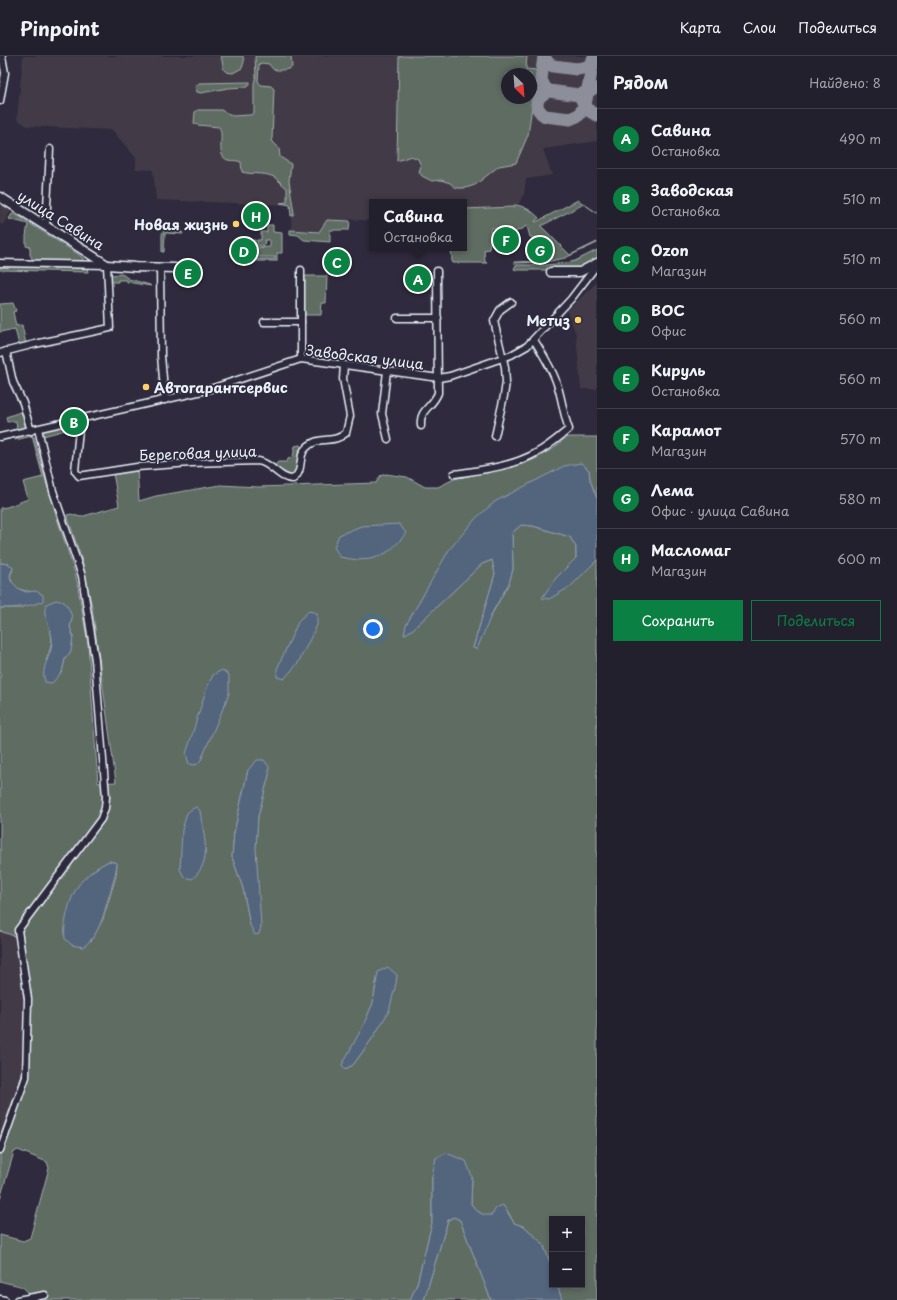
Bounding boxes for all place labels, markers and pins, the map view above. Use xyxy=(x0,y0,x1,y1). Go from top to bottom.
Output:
pin: H xyxy=(243,201,269,231)
place label: Новая жизнь xyxy=(134,214,228,235)
marker: Новая жизнь xyxy=(231,219,241,229)
pin: F xyxy=(493,225,519,255)
pin: G xyxy=(527,235,553,265)
pin: D xyxy=(231,236,257,266)
pin: C xyxy=(324,247,350,277)
pin: E xyxy=(175,258,201,288)
pin: A xyxy=(405,264,431,294)
place label: Метиз xyxy=(526,310,570,331)
marker: Метиз xyxy=(573,315,583,325)
place label: Автогарантсервис xyxy=(154,377,288,398)
marker: Автогарантсервис xyxy=(141,382,151,392)
pin: B xyxy=(61,407,87,437)

